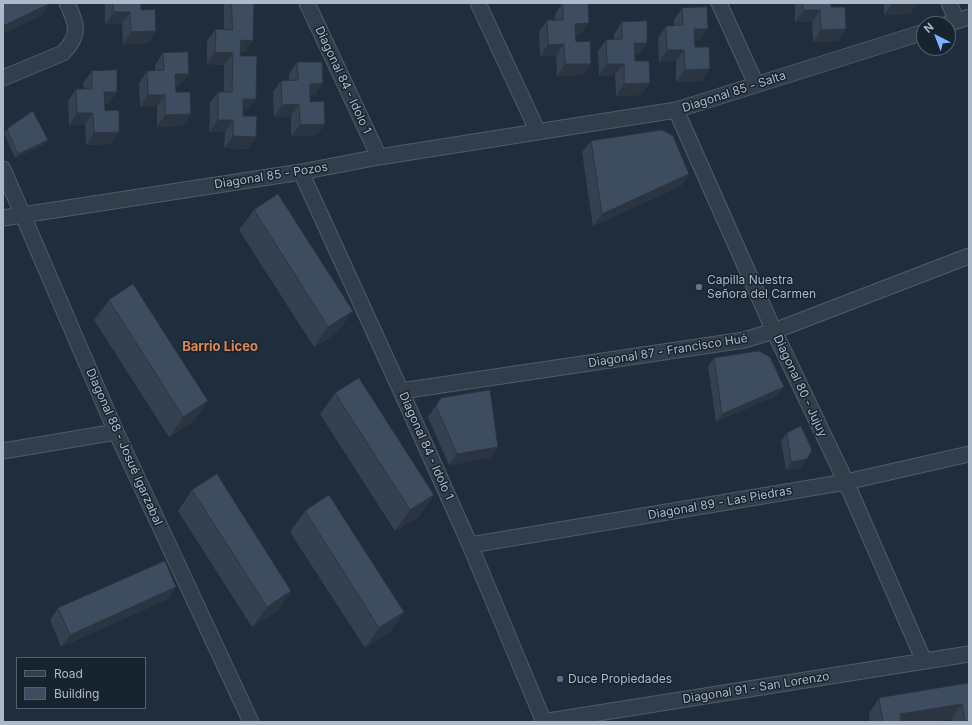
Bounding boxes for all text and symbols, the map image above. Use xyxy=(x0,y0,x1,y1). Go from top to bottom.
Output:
north arrow xyxy=(916,16,956,56)
text: N xyxy=(921,20,936,36)
street label: Diagonal 84 - Idolo 1 xyxy=(312,24,374,136)
street label: Diagonal 85 - Salta xyxy=(680,68,788,116)
street label: Diagonal 85 - Pozos xyxy=(213,160,329,192)
place label: Capilla Nuestra Señora del Carmen xyxy=(707,273,816,301)
marker: Capilla Nuestra Señora del Carmen xyxy=(694,282,704,292)
street label: Diagonal 87 - Francisco Hué xyxy=(587,331,749,371)
street label: Diagonal 80 - Jujuy xyxy=(770,333,830,439)
district label: Barrio Liceo xyxy=(182,339,258,355)
street label: Diagonal 88 - Josué Igarzabal xyxy=(83,366,165,528)
street label: Diagonal 84 - Idolo 1 xyxy=(396,390,456,502)
street label: Diagonal 89 - Las Piedras xyxy=(647,483,793,523)
legend xyxy=(16,657,146,709)
text: Road xyxy=(54,666,83,681)
street label: Diagonal 91 - San Lorenzo xyxy=(682,669,830,707)
place label: Duce Propiedades xyxy=(568,672,672,686)
marker: Duce Propiedades xyxy=(555,674,565,684)
text: Building xyxy=(54,686,99,701)

